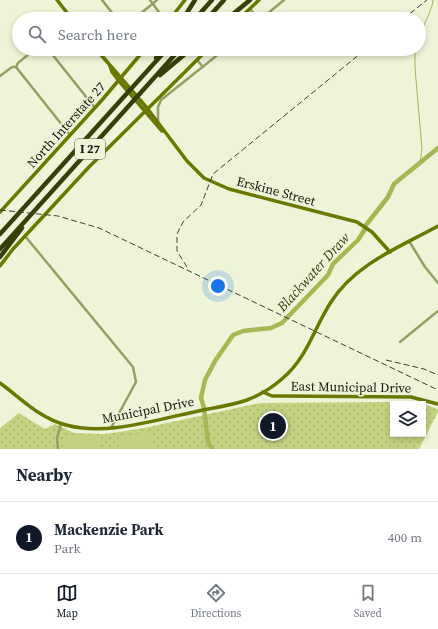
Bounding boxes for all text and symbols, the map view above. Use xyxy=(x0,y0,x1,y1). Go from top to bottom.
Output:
search box xyxy=(12,12,426,56)
icon: search xyxy=(26,23,48,45)
text: Search here xyxy=(58,24,137,45)
street label: North Interstate 27 xyxy=(23,78,109,171)
road number: I 27 xyxy=(75,139,105,159)
street label: Erskine Street xyxy=(235,172,318,210)
water label: Blackwater Draw xyxy=(271,228,354,317)
your location xyxy=(208,276,228,296)
street label: East Municipal Drive xyxy=(291,377,412,397)
street label: Municipal Drive xyxy=(101,393,196,427)
map controls xyxy=(390,401,426,437)
button: layers xyxy=(390,401,426,437)
pin: 1 xyxy=(260,411,286,441)
text: Nearby xyxy=(16,463,72,487)
text: Mackenzie Park xyxy=(54,519,163,540)
text: 1 xyxy=(25,529,33,546)
text: 400 m xyxy=(388,529,422,546)
text: Park xyxy=(54,540,81,557)
tab: Map xyxy=(56,582,78,621)
tab: Directions xyxy=(190,582,241,621)
tab: Saved xyxy=(354,582,382,621)

